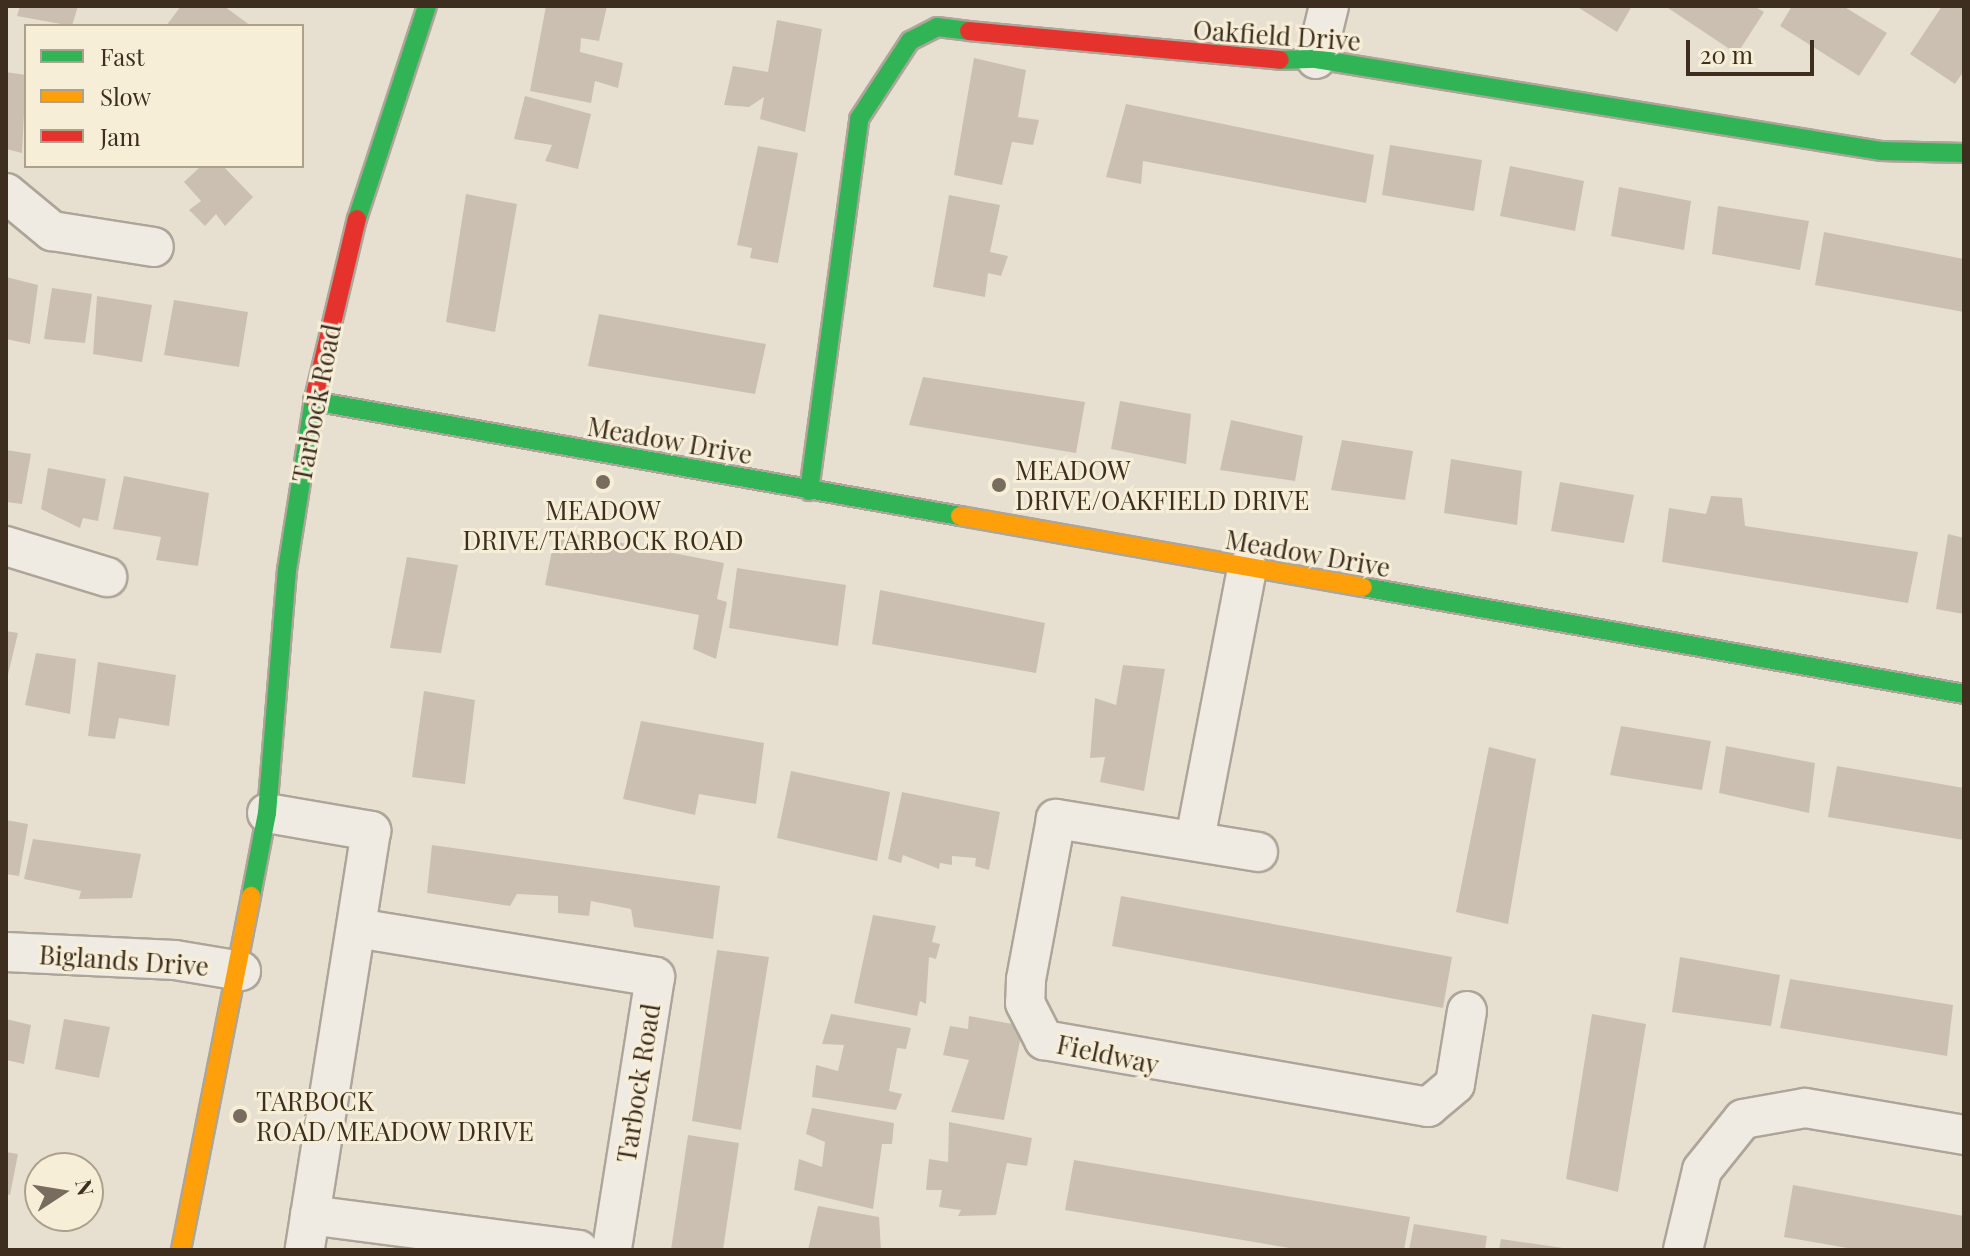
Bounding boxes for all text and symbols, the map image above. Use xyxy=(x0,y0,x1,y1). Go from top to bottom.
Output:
street label: Oakfield Drive xyxy=(1192,14,1362,56)
legend xyxy=(24,24,304,168)
scale bar xyxy=(1690,24,1818,74)
text: 20 m xyxy=(1700,38,1753,70)
text: Fast xyxy=(100,40,145,72)
text: Slow xyxy=(100,80,151,112)
text: Jam xyxy=(100,120,141,152)
street label: Tarbock Road xyxy=(285,321,347,485)
street label: Meadow Drive xyxy=(585,410,755,470)
place label: MEADOW DRIVE/OAKFIELD DRIVE xyxy=(1015,454,1309,516)
marker: MEADOW DRIVE/TARBOCK ROAD xyxy=(594,473,612,491)
marker: MEADOW DRIVE/OAKFIELD DRIVE xyxy=(990,476,1008,494)
place label: MEADOW DRIVE/TARBOCK ROAD xyxy=(463,494,743,556)
street label: Meadow Drive xyxy=(1223,523,1393,583)
street label: Biglands Drive xyxy=(38,939,210,981)
street label: Tarbock Road xyxy=(610,1001,666,1165)
street label: Fieldway xyxy=(1054,1028,1162,1080)
place label: TARBOCK ROAD/MEADOW DRIVE xyxy=(256,1085,535,1146)
marker: TARBOCK ROAD/MEADOW DRIVE xyxy=(231,1107,249,1125)
north arrow xyxy=(24,1152,104,1232)
text: N xyxy=(69,1177,102,1198)

